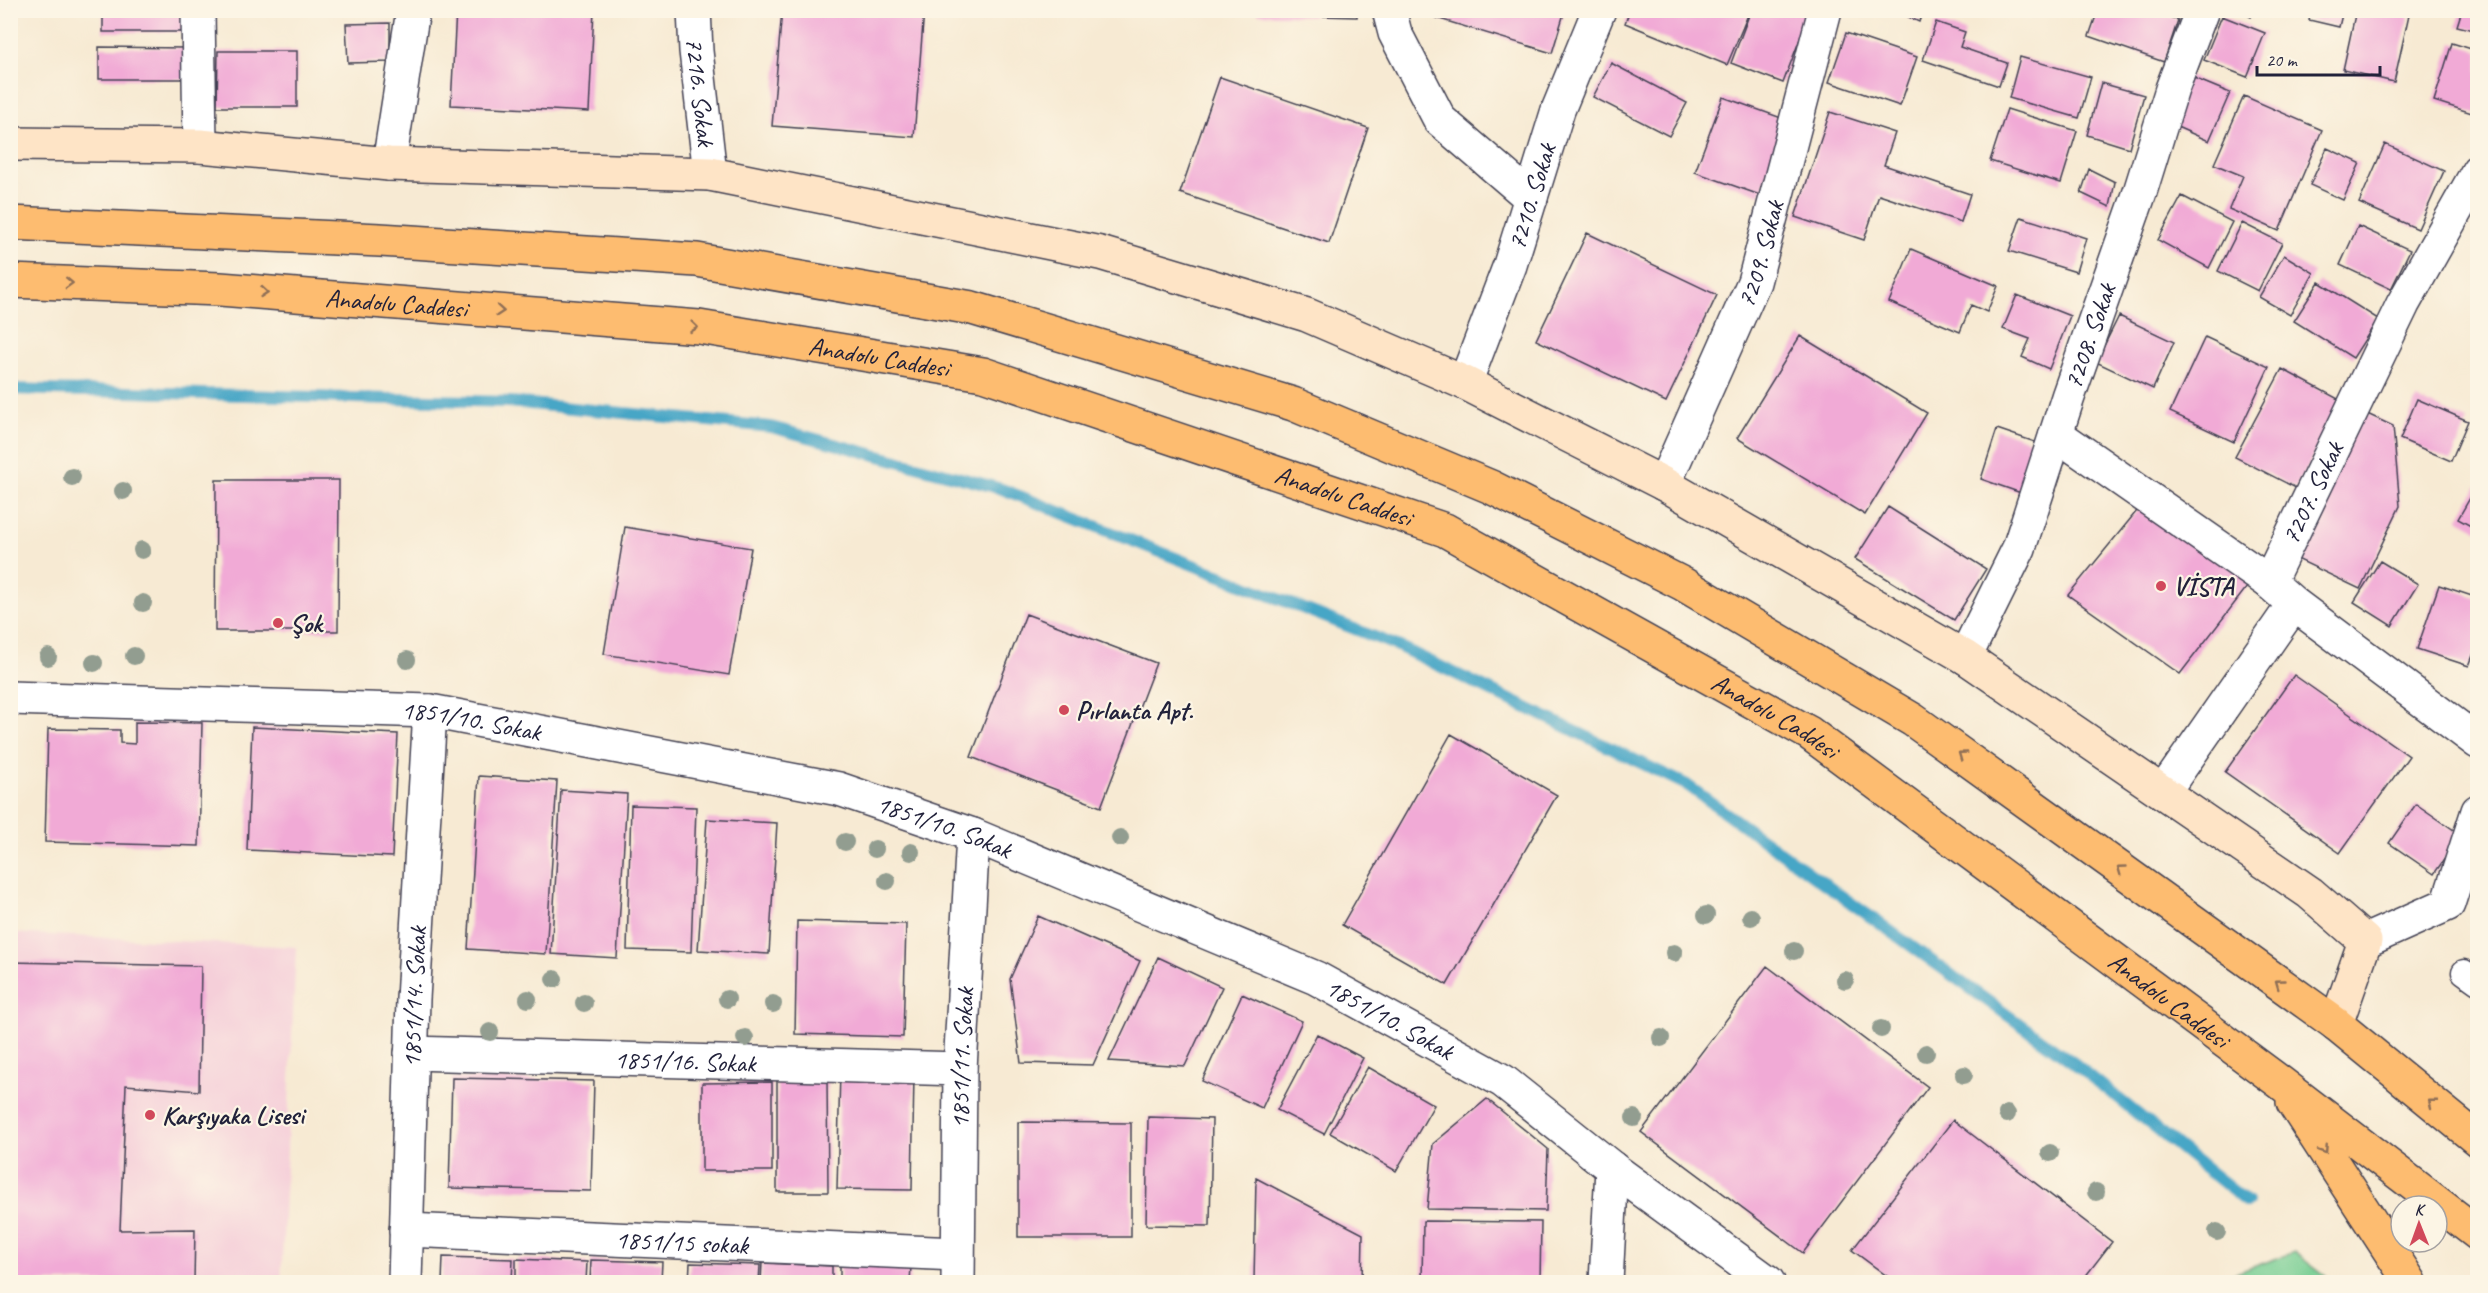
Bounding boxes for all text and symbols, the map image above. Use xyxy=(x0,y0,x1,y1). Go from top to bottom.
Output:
street label: 7216. Sokak xyxy=(678,37,723,149)
scale bar xyxy=(2257,39,2380,77)
text: 20 m xyxy=(2266,49,2299,71)
street label: 7210. Sokak xyxy=(1500,138,1564,254)
street label: 7209. Sokak xyxy=(1729,196,1792,312)
one-way arrow xyxy=(64,277,73,289)
street label: 7208. Sokak xyxy=(2056,278,2124,393)
street label: Anadolu Caddesi xyxy=(324,281,471,326)
one-way arrow xyxy=(259,285,268,298)
one-way arrow xyxy=(495,304,505,317)
one-way arrow xyxy=(690,320,699,332)
street label: Anadolu Caddesi xyxy=(806,329,955,386)
street label: 7207. Sokak xyxy=(2274,435,2352,549)
street label: Anadolu Caddesi xyxy=(1271,458,1419,536)
place label: VİSTA xyxy=(2173,570,2235,603)
marker: VİSTA xyxy=(2154,579,2168,593)
place label: Şok xyxy=(290,607,324,640)
marker: Şok xyxy=(271,616,285,630)
street label: Anadolu Caddesi xyxy=(1706,666,1848,768)
street label: 1851/10. Sokak xyxy=(401,694,545,749)
place label: Pırlanta Apt. xyxy=(1076,694,1194,727)
marker: Pırlanta Apt. xyxy=(1057,703,1071,717)
one-way arrow xyxy=(1958,752,1969,763)
street label: 1851/10. Sokak xyxy=(872,787,1018,867)
one-way arrow xyxy=(2116,865,2127,876)
street label: 1851/14. Sokak xyxy=(395,924,434,1068)
street label: Anadolu Caddesi xyxy=(2102,945,2238,1058)
street label: 1851/10. Sokak xyxy=(1320,970,1461,1068)
one-way arrow xyxy=(2274,979,2285,990)
street label: 1851/11. Sokak xyxy=(943,985,982,1129)
street label: 1851/16. Sokak xyxy=(614,1043,757,1080)
place label: Karşıyaka Lisesi xyxy=(162,1099,307,1132)
one-way arrow xyxy=(2428,1100,2439,1111)
marker: Karşıyaka Lisesi xyxy=(143,1108,157,1122)
one-way arrow xyxy=(2317,1143,2328,1154)
north arrow xyxy=(2389,1194,2449,1254)
text: K xyxy=(2415,1200,2427,1220)
street label: 1851/15 sokak xyxy=(615,1223,751,1262)

